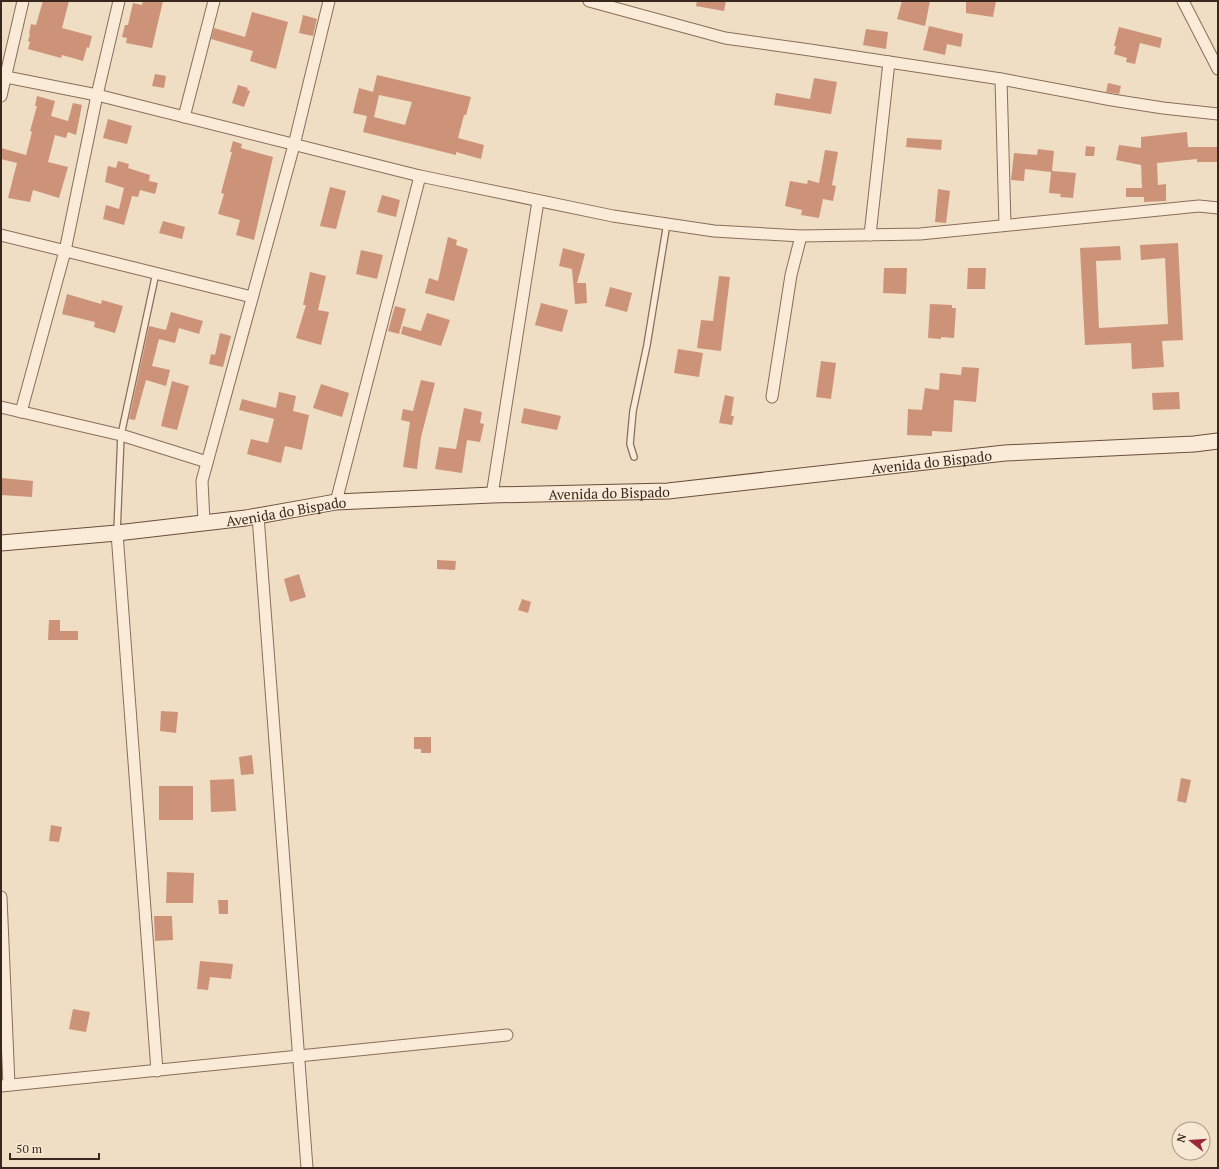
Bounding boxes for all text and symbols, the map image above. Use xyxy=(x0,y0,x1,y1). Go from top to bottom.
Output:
street label: Avenida do Bispado xyxy=(870,445,993,478)
street label: Avenida do Bispado xyxy=(548,481,670,503)
street label: Avenida do Bispado xyxy=(225,492,347,530)
north arrow xyxy=(1171,1121,1211,1161)
text: N xyxy=(1174,1131,1190,1144)
scale bar xyxy=(10,1135,99,1161)
text: 50 m xyxy=(16,1141,43,1156)

